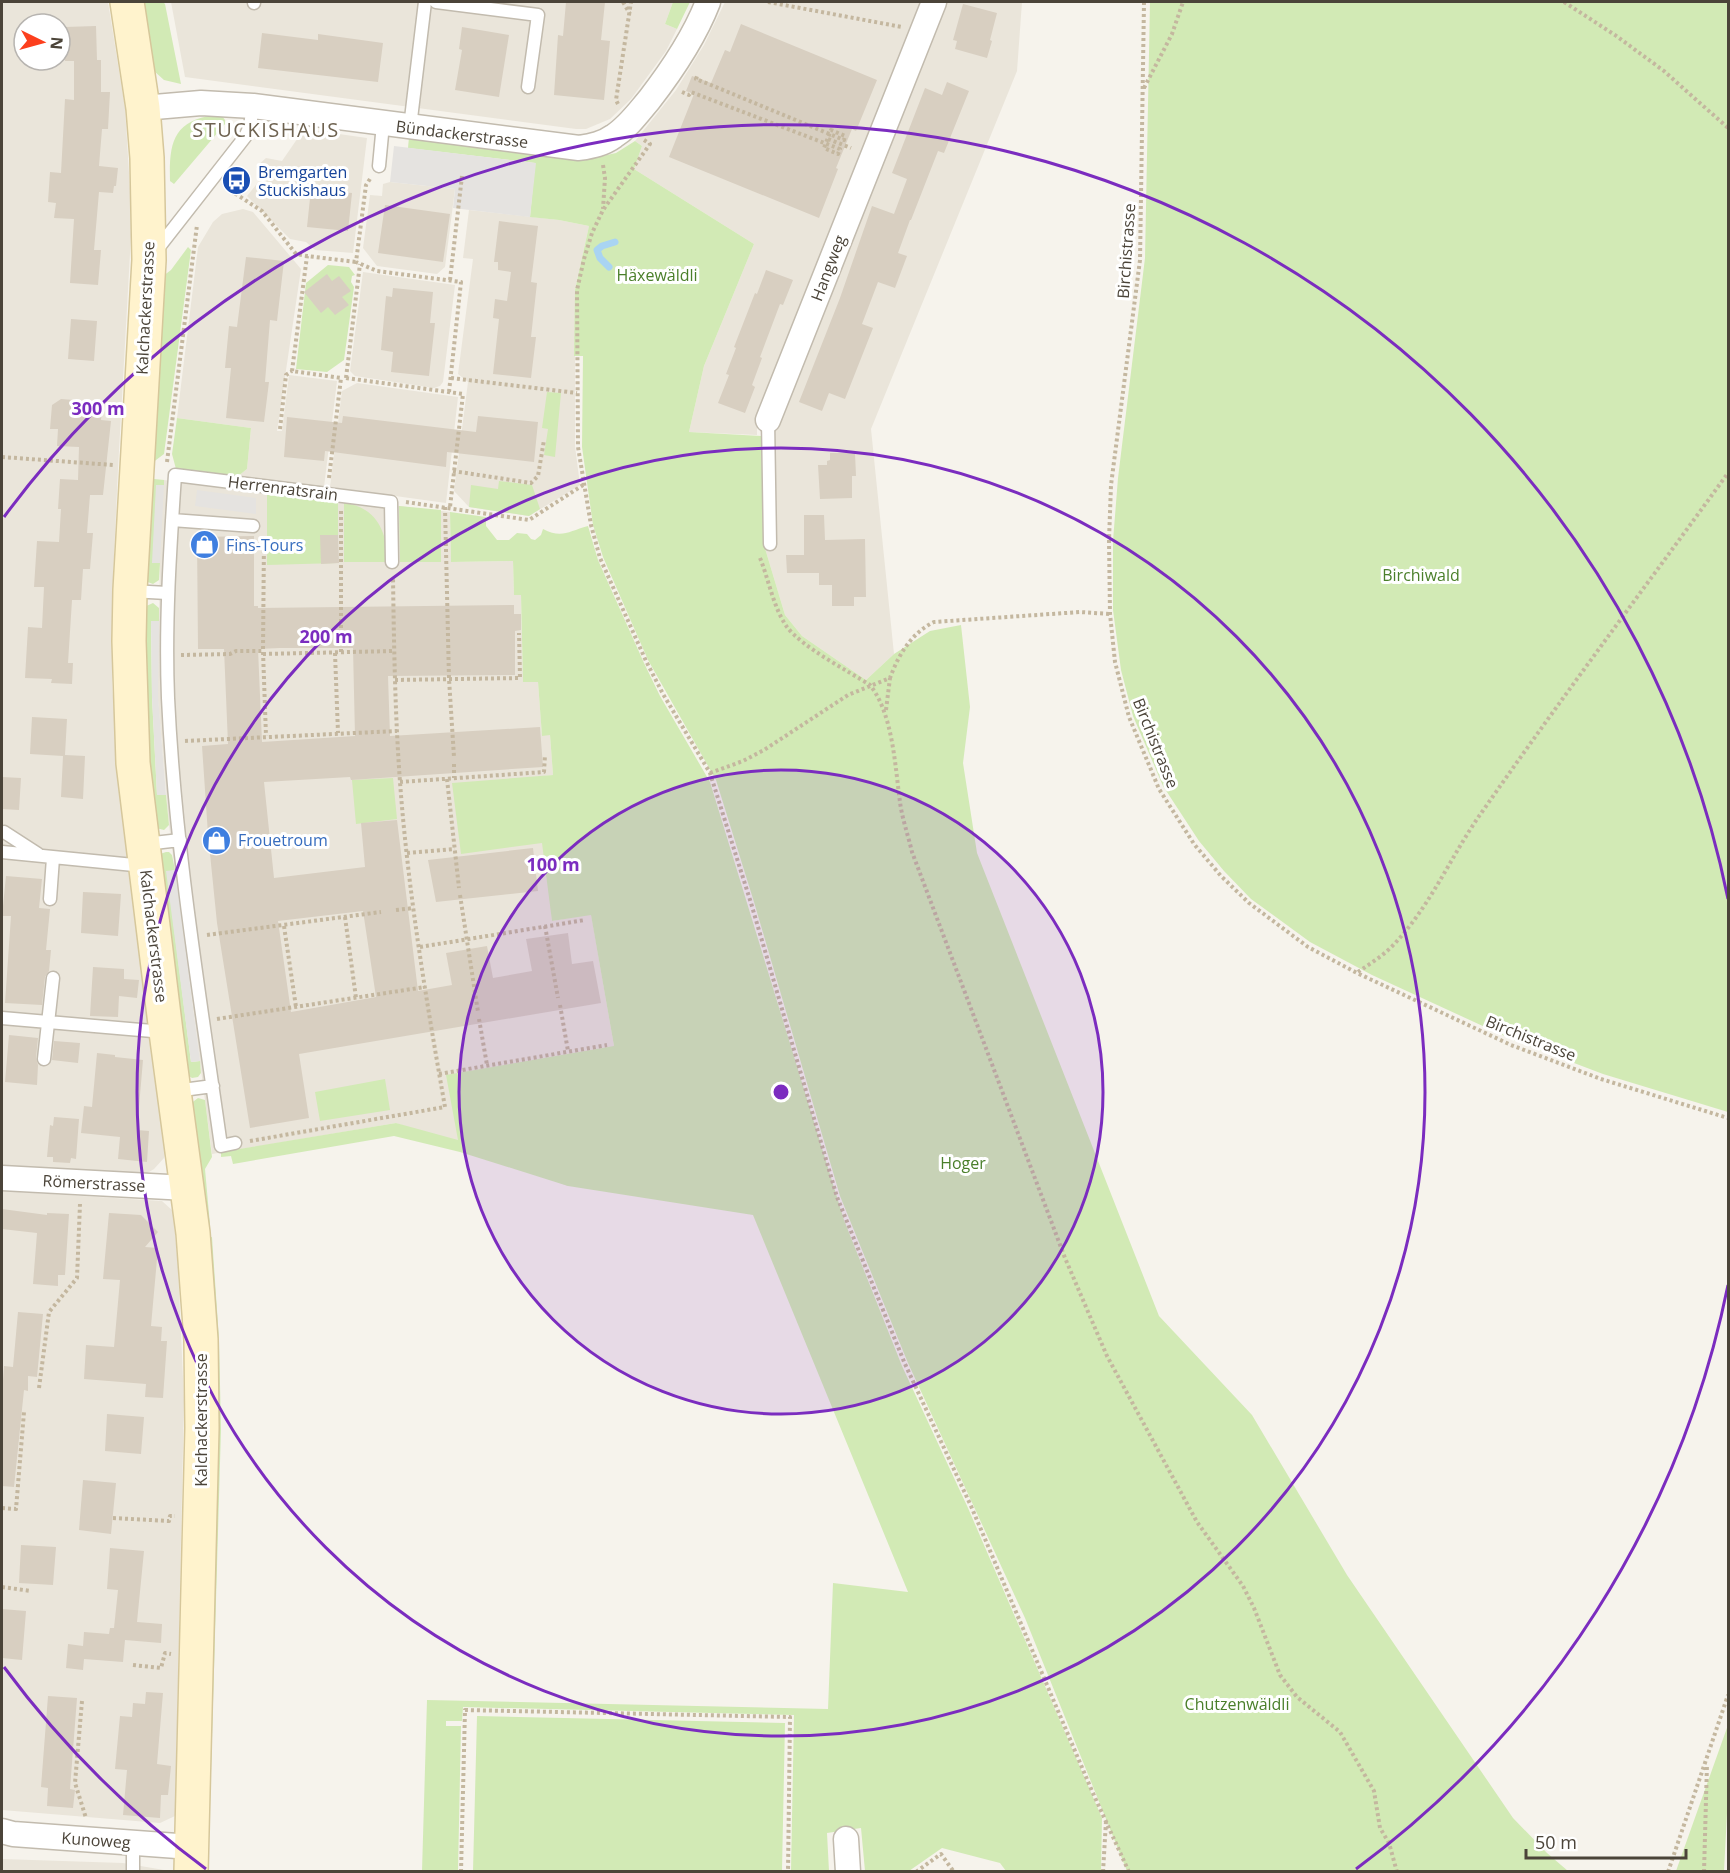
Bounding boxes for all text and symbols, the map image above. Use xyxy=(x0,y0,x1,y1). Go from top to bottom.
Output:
north arrow xyxy=(12,12,72,72)
text: N xyxy=(45,36,68,51)
street label: Bündackerstrasse xyxy=(395,115,529,153)
district label: STUCKISHAUS xyxy=(192,116,340,143)
place label: Bremgarten Stuckishaus xyxy=(258,161,347,201)
bus stop icon: Bremgarten Stuckishaus xyxy=(221,165,253,197)
street label: Birchistrasse xyxy=(1112,203,1140,299)
street label: Hangweg xyxy=(805,231,851,304)
street label: Kalchackerstrasse xyxy=(131,241,159,375)
park label: Häxewäldli xyxy=(616,264,698,286)
text: 300 m xyxy=(71,396,125,420)
street label: Herrenratsrain xyxy=(227,470,339,506)
shop icon: Fins-Tours xyxy=(189,529,221,561)
place label: Fins-Tours xyxy=(226,534,303,556)
park label: Birchiwald xyxy=(1382,564,1460,586)
text: 200 m xyxy=(299,624,353,648)
street label: Birchistrasse xyxy=(1128,695,1184,791)
shop icon: Frouetroum xyxy=(201,824,233,856)
place label: Frouetroum xyxy=(238,829,328,851)
text: 100 m xyxy=(526,852,580,876)
street label: Kalchackerstrasse xyxy=(135,868,173,1004)
street label: Birchistrasse xyxy=(1483,1010,1579,1066)
centre of rings xyxy=(771,1082,791,1102)
park label: Hoger xyxy=(940,1152,986,1174)
street label: Römerstrasse xyxy=(42,1169,146,1197)
street label: Kalchackerstrasse xyxy=(190,1353,212,1487)
park label: Chutzenwäldli xyxy=(1185,1693,1289,1715)
scale bar xyxy=(1526,1822,1686,1860)
street label: Kunoweg xyxy=(61,1827,132,1853)
text: 50 m xyxy=(1535,1830,1577,1854)

